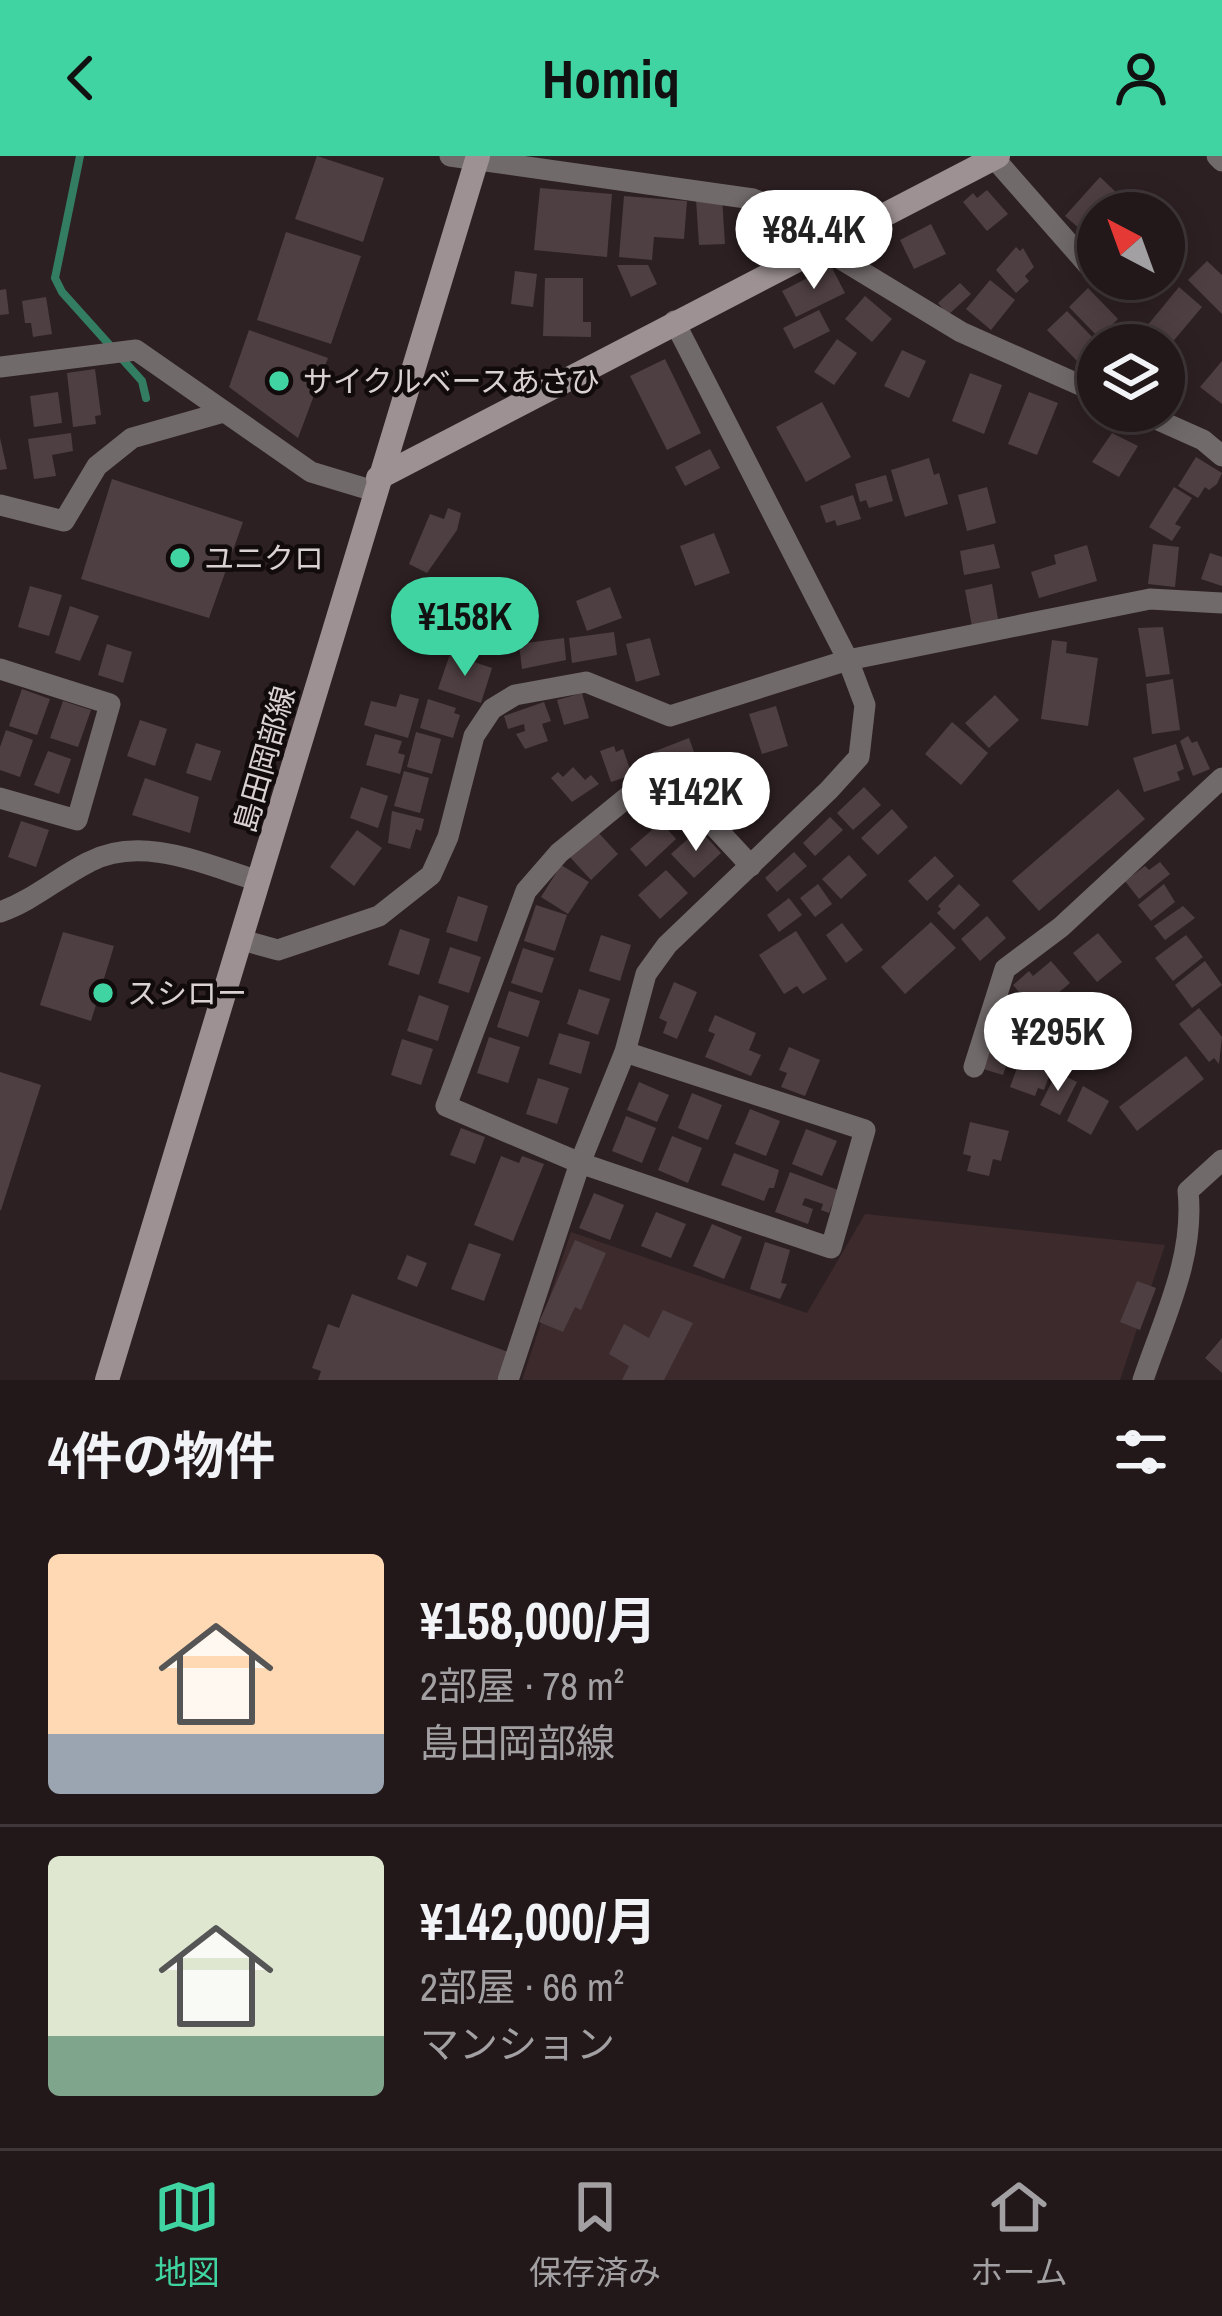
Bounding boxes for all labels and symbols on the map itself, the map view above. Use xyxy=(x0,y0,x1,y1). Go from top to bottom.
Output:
pin: ¥84.4K xyxy=(716,190,912,292)
north arrow xyxy=(1077,192,1185,300)
place label: サイクルベースあさひ xyxy=(303,361,600,401)
marker: サイクルベースあさひ xyxy=(266,368,292,394)
place label: ユニクロ xyxy=(204,538,324,578)
marker: ユニクロ xyxy=(167,545,193,571)
pin: ¥158K xyxy=(381,577,549,679)
street label: 島田岡部線 xyxy=(224,681,304,837)
pin: ¥142K xyxy=(612,752,780,854)
place label: スシロー xyxy=(127,973,247,1013)
marker: スシロー xyxy=(90,980,116,1006)
pin: ¥295K xyxy=(974,992,1142,1094)

